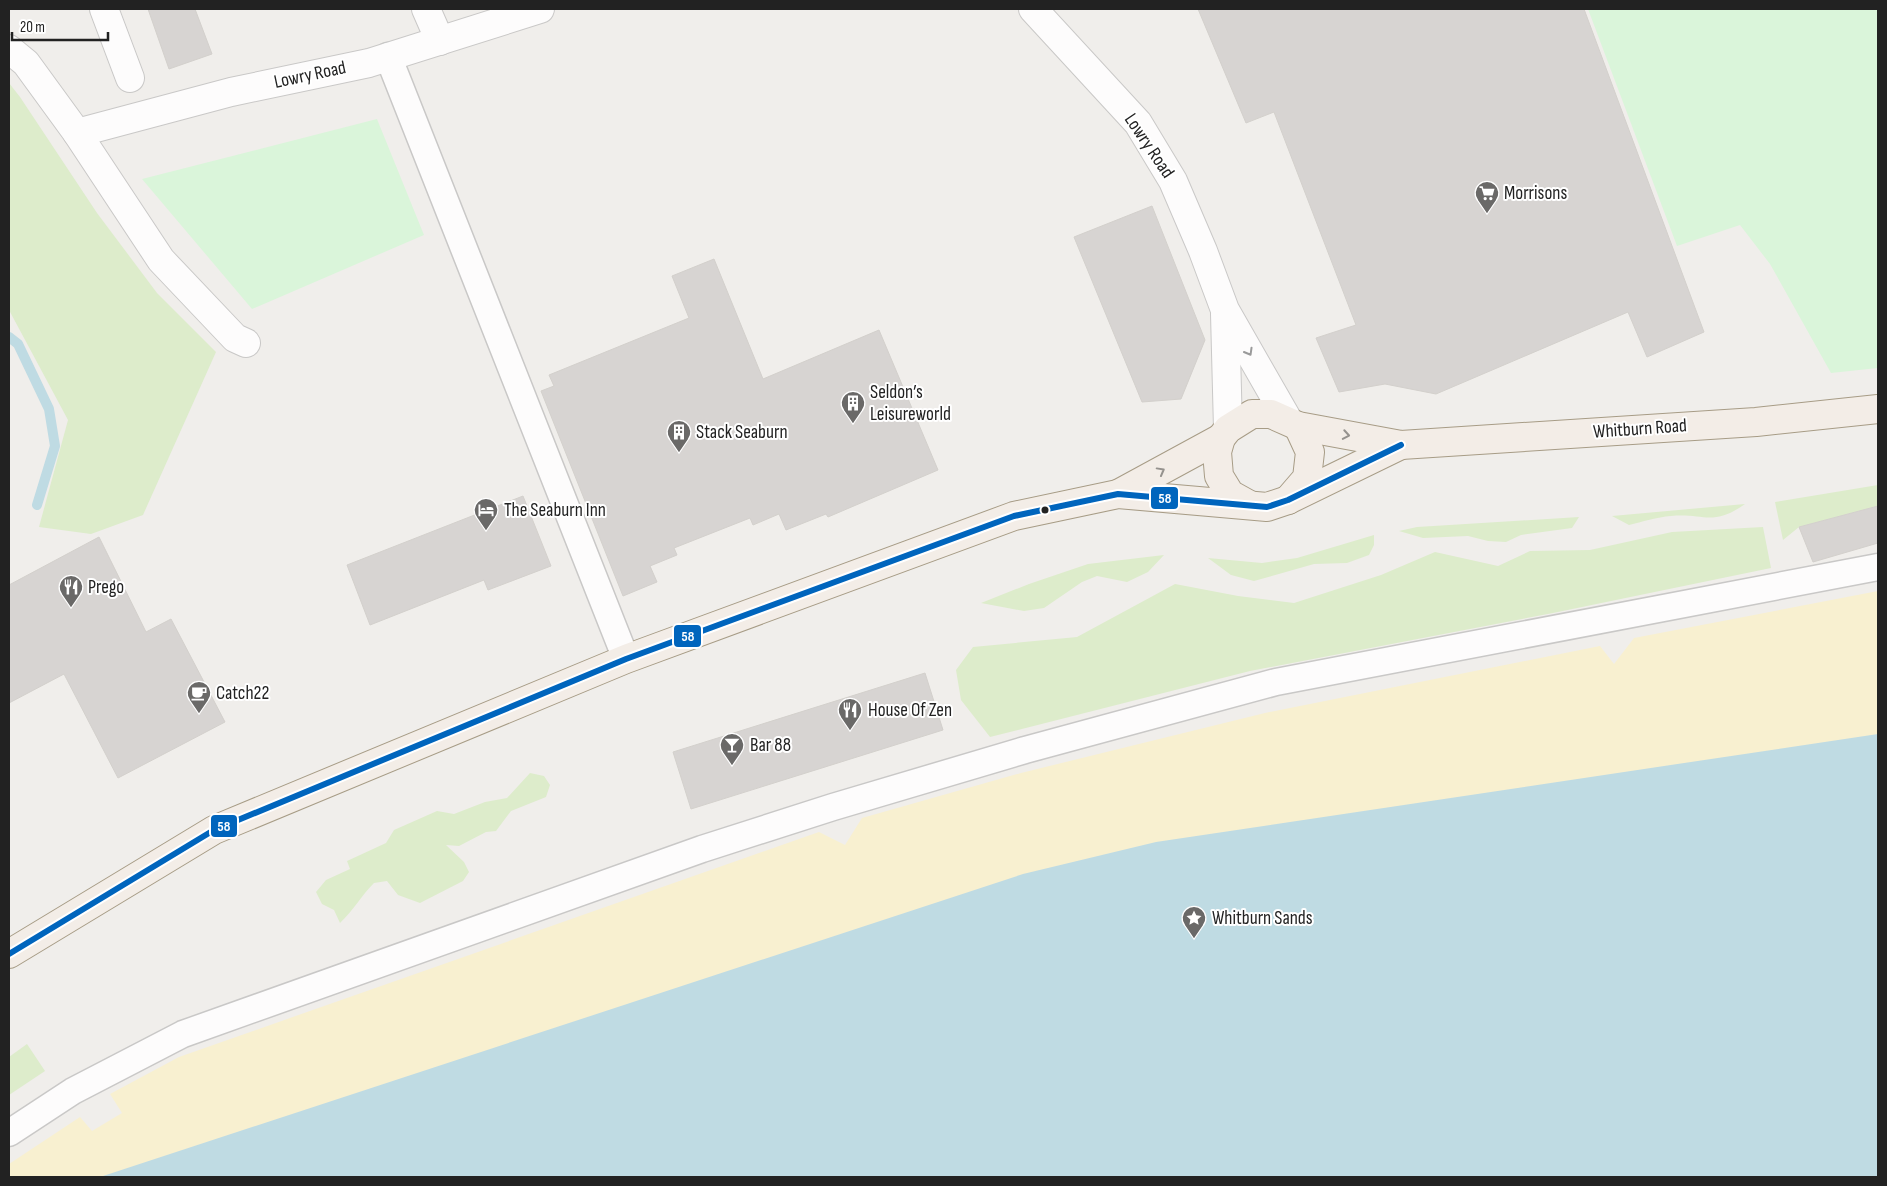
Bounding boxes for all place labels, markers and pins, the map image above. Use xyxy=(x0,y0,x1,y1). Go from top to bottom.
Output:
supermarket icon: Morrisons xyxy=(1474,180,1500,214)
place label: Morrisons xyxy=(1504,182,1567,205)
place label: Seldon’s Leisureworld xyxy=(870,381,951,426)
building icon: Seldon’s Leisureworld xyxy=(840,390,866,424)
building icon: Stack Seaburn xyxy=(666,419,692,453)
place label: Stack Seaburn xyxy=(696,421,788,444)
hotel icon: The Seaburn Inn xyxy=(473,497,499,531)
place label: The Seaburn Inn xyxy=(504,499,606,522)
unlabelled marker xyxy=(1040,505,1050,515)
restaurant icon: Prego xyxy=(58,574,84,608)
place label: Prego xyxy=(88,576,124,599)
cafe icon: Catch22 xyxy=(186,680,212,714)
place label: Catch22 xyxy=(216,682,269,705)
restaurant icon: House Of Zen xyxy=(837,697,863,731)
place label: House Of Zen xyxy=(868,699,952,722)
bar icon: Bar 88 xyxy=(719,732,745,766)
place label: Bar 88 xyxy=(750,734,791,757)
place icon: Whitburn Sands xyxy=(1181,905,1207,939)
place label: Whitburn Sands xyxy=(1212,907,1313,930)

